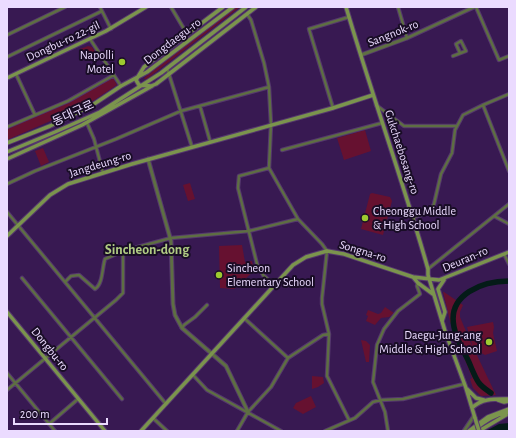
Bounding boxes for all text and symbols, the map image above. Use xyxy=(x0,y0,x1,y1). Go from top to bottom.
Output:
street label: Dongdaegu-ro xyxy=(141,16,203,66)
street label: Sangnok-ro xyxy=(366,17,420,49)
street label: Dongbu-ro 22-gil xyxy=(24,19,102,63)
place label: Napolli Motel xyxy=(80,49,114,75)
marker: Napolli Motel xyxy=(117,57,127,67)
street label: 동대구로 xyxy=(50,98,96,128)
street label: Gukchaebosang-ro xyxy=(383,108,421,196)
street label: Jangdeung-ro xyxy=(68,149,133,179)
place label: Cheonggu Middle & High School xyxy=(373,205,456,231)
marker: Cheonggu Middle & High School xyxy=(360,213,370,223)
street label: Songna-ro xyxy=(338,238,388,264)
district label: Sincheon-dong xyxy=(105,243,190,257)
street label: Deuran-ro xyxy=(441,244,490,274)
place label: Sincheon Elementary School xyxy=(227,262,314,289)
marker: Sincheon Elementary School xyxy=(214,270,224,280)
street label: Dongbu-ro xyxy=(29,325,71,373)
place label: Daegu-Jung-ang Middle & High School xyxy=(379,329,481,355)
marker: Daegu-Jung-ang Middle & High School xyxy=(484,337,494,347)
scale bar xyxy=(14,400,107,426)
text: 200 m xyxy=(20,408,50,420)

